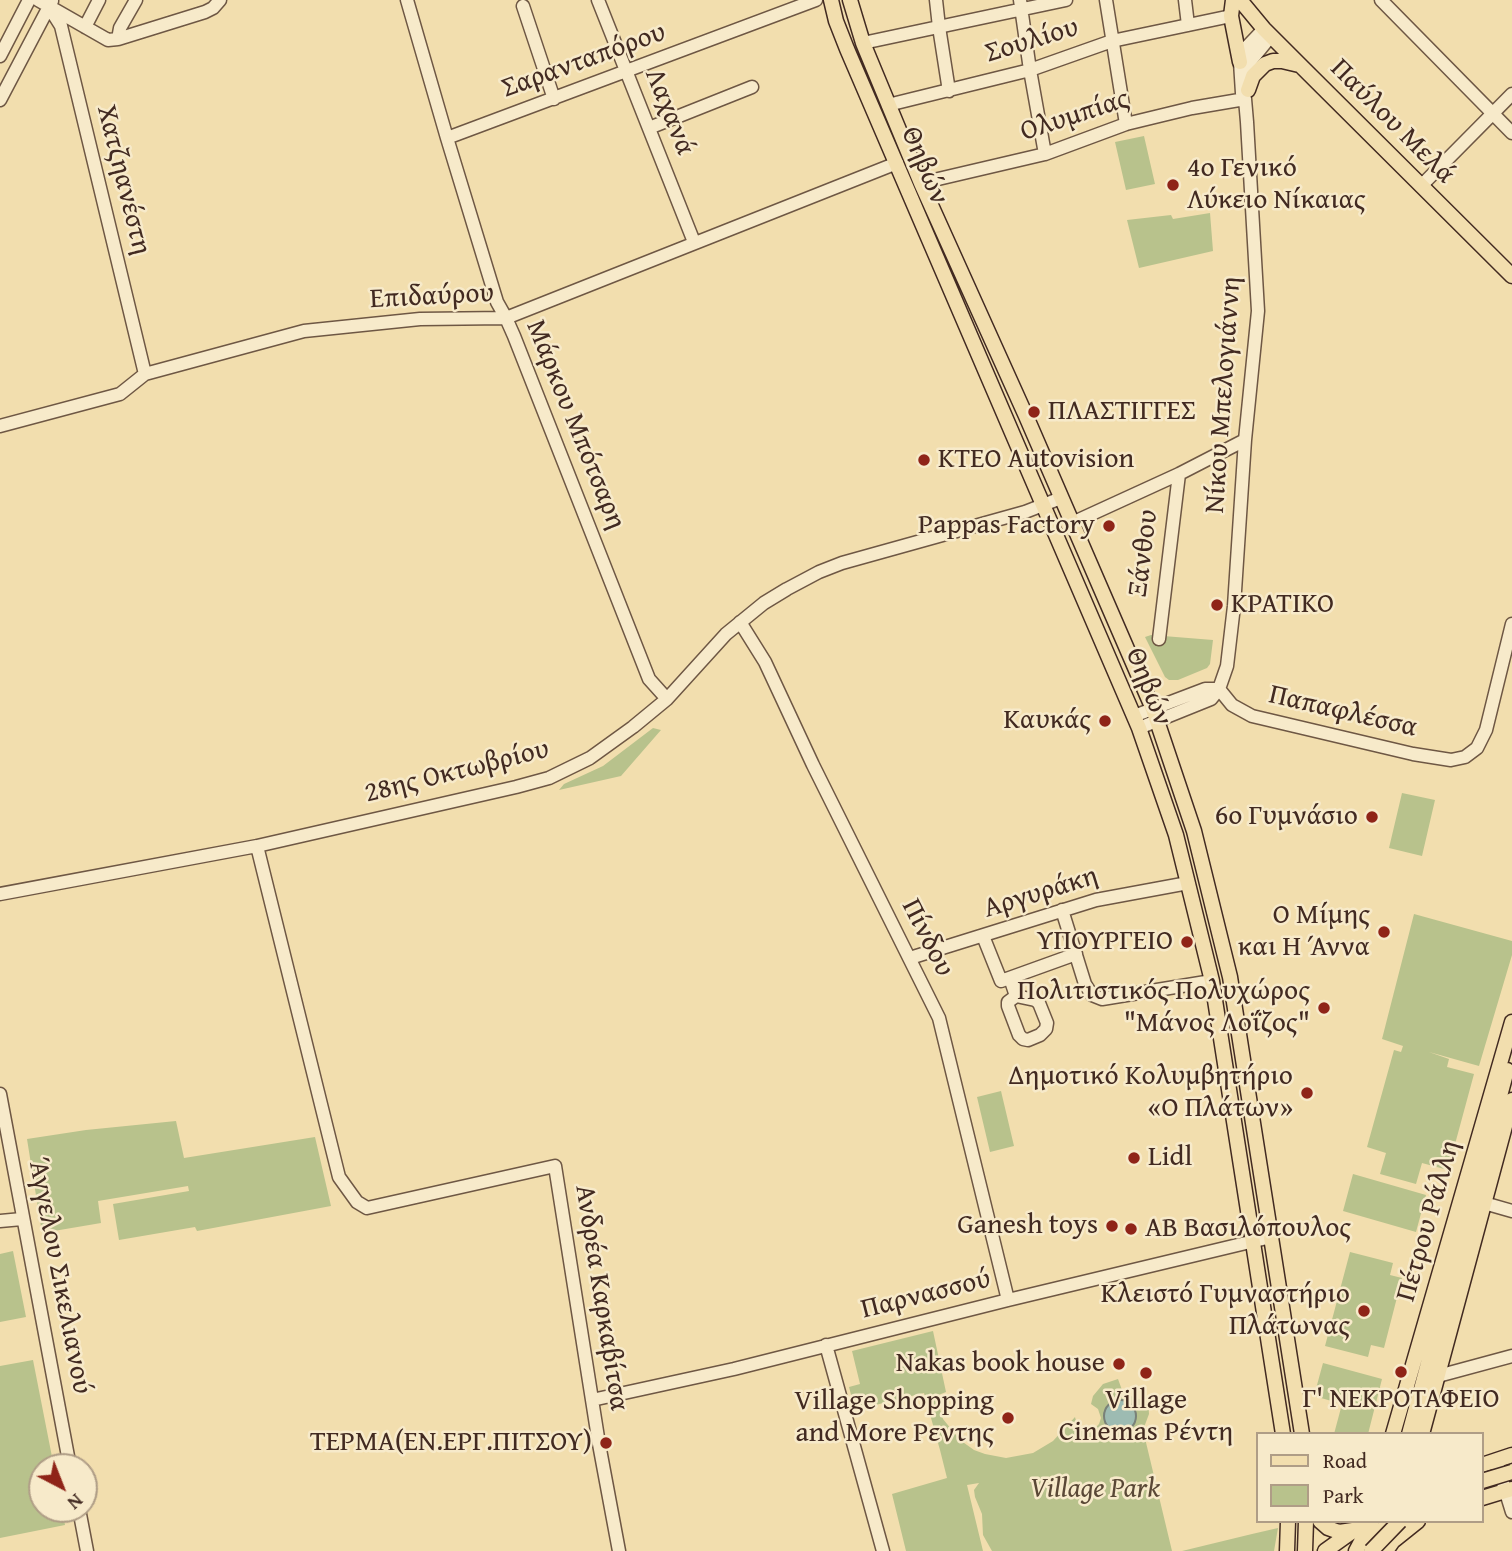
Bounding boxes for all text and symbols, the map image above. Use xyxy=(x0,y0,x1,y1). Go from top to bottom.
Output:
street label: Σουλίου xyxy=(981,11,1083,71)
street label: Σαρανταπόρου xyxy=(497,16,671,106)
street label: Παύλου Μελά xyxy=(1322,52,1462,192)
street label: Λαχανά xyxy=(636,64,702,160)
street label: Ολυμπίας xyxy=(1016,83,1134,149)
street label: Χατζηανέστη xyxy=(88,102,158,258)
street label: Θηβών xyxy=(893,122,955,210)
place label: 4ο Γενικό Λύκειο Νίκαιας xyxy=(1187,152,1365,218)
marker: 4ο Γενικό Λύκειο Νίκαιας xyxy=(1165,177,1181,193)
street label: Νίκου Μπελογιάννη xyxy=(1199,275,1249,515)
street label: Επιδαύρου xyxy=(369,277,495,317)
street label: Μάρκου Μπότσαρη xyxy=(518,315,632,535)
place label: ΠΛΑΣΤΙΓΓΕΣ xyxy=(1048,395,1196,429)
marker: ΠΛΑΣΤΙΓΓΕΣ xyxy=(1026,404,1042,420)
place label: ΚΤΕΟ Autovision xyxy=(938,443,1134,477)
marker: ΚΤΕΟ Autovision xyxy=(916,452,932,468)
street label: Ξάνθου xyxy=(1122,508,1166,598)
place label: Pappas Factory xyxy=(918,509,1095,543)
marker: Pappas Factory xyxy=(1101,518,1117,534)
place label: ΚΡΑΤΙΚΟ xyxy=(1231,588,1334,622)
marker: ΚΡΑΤΙΚΟ xyxy=(1209,597,1225,613)
street label: Θηβών xyxy=(1117,643,1179,731)
street label: Παπαφλέσσα xyxy=(1265,679,1421,745)
place label: Καυκάς xyxy=(1003,704,1091,738)
marker: Καυκάς xyxy=(1097,713,1113,729)
street label: 28ης Οκτωβρίου xyxy=(361,733,553,811)
place label: 6ο Γυμνάσιο xyxy=(1215,800,1358,834)
marker: 6ο Γυμνάσιο xyxy=(1364,809,1380,825)
street label: Αργυράκη xyxy=(980,860,1102,926)
street label: Πίνδου xyxy=(893,894,961,982)
place label: Ο Μίμης και Η Άννα xyxy=(1238,899,1370,965)
marker: Ο Μίμης και Η Άννα xyxy=(1376,924,1392,940)
place label: ΥΠΟΥΡΓΕΙΟ xyxy=(1037,925,1173,959)
marker: ΥΠΟΥΡΓΕΙΟ xyxy=(1179,934,1195,950)
place label: Πολιτιστικός Πολυχώρος "Μάνος Λοΐζος" xyxy=(1017,975,1310,1041)
marker: Πολιτιστικός Πολυχώρος "Μάνος Λοΐζος" xyxy=(1316,1000,1332,1016)
place label: Δημοτικό Κολυμβητήριο «Ο Πλάτων» xyxy=(1009,1060,1293,1126)
marker: Δημοτικό Κολυμβητήριο «Ο Πλάτων» xyxy=(1299,1085,1315,1101)
street label: Πέτρου Ράλλη xyxy=(1390,1137,1468,1305)
place label: Lidl xyxy=(1148,1141,1192,1175)
marker: Lidl xyxy=(1126,1150,1142,1166)
street label: Άγγελου Σικελιανού xyxy=(20,1155,98,1397)
street label: Ανδρέα Καρκαβίτσα xyxy=(567,1182,635,1414)
place label: Ganesh toys xyxy=(957,1209,1098,1243)
place label: ΑΒ Βασιλόπουλος xyxy=(1145,1212,1351,1246)
marker: Ganesh toys xyxy=(1104,1218,1120,1234)
marker: ΑΒ Βασιλόπουλος xyxy=(1123,1221,1139,1237)
street label: Παρνασσού xyxy=(858,1263,994,1327)
place label: Κλειστό Γυμναστήριο Πλάτωνας xyxy=(1101,1278,1350,1344)
marker: Κλειστό Γυμναστήριο Πλάτωνας xyxy=(1356,1303,1372,1319)
place label: Nakas book house xyxy=(896,1347,1105,1381)
marker: Nakas book house xyxy=(1111,1356,1127,1372)
marker: Γ' ΝΕΚΡΟΤΑΦΕΙΟ xyxy=(1393,1364,1409,1380)
marker: Village Cinemas Ρέντη xyxy=(1138,1365,1154,1381)
place label: Γ' ΝΕΚΡΟΤΑΦΕΙΟ xyxy=(1302,1383,1500,1417)
place label: Village Cinemas Ρέντη xyxy=(1059,1384,1233,1450)
place label: Village Shopping and More Ρεντης xyxy=(794,1385,994,1451)
marker: Village Shopping and More Ρεντης xyxy=(1000,1410,1016,1426)
place label: ΤΕΡΜΑ(ΕΝ.ΕΡΓ.ΠΙΤΣΟΥ) xyxy=(310,1426,592,1460)
legend xyxy=(1256,1432,1484,1523)
marker: ΤΕΡΜΑ(ΕΝ.ΕΡΓ.ΠΙΤΣΟΥ) xyxy=(598,1435,614,1451)
text: Road xyxy=(1323,1445,1367,1476)
north arrow xyxy=(28,1453,98,1523)
park label: Village Park xyxy=(1030,1473,1160,1507)
text: Park xyxy=(1323,1480,1364,1511)
text: N xyxy=(62,1487,90,1517)

